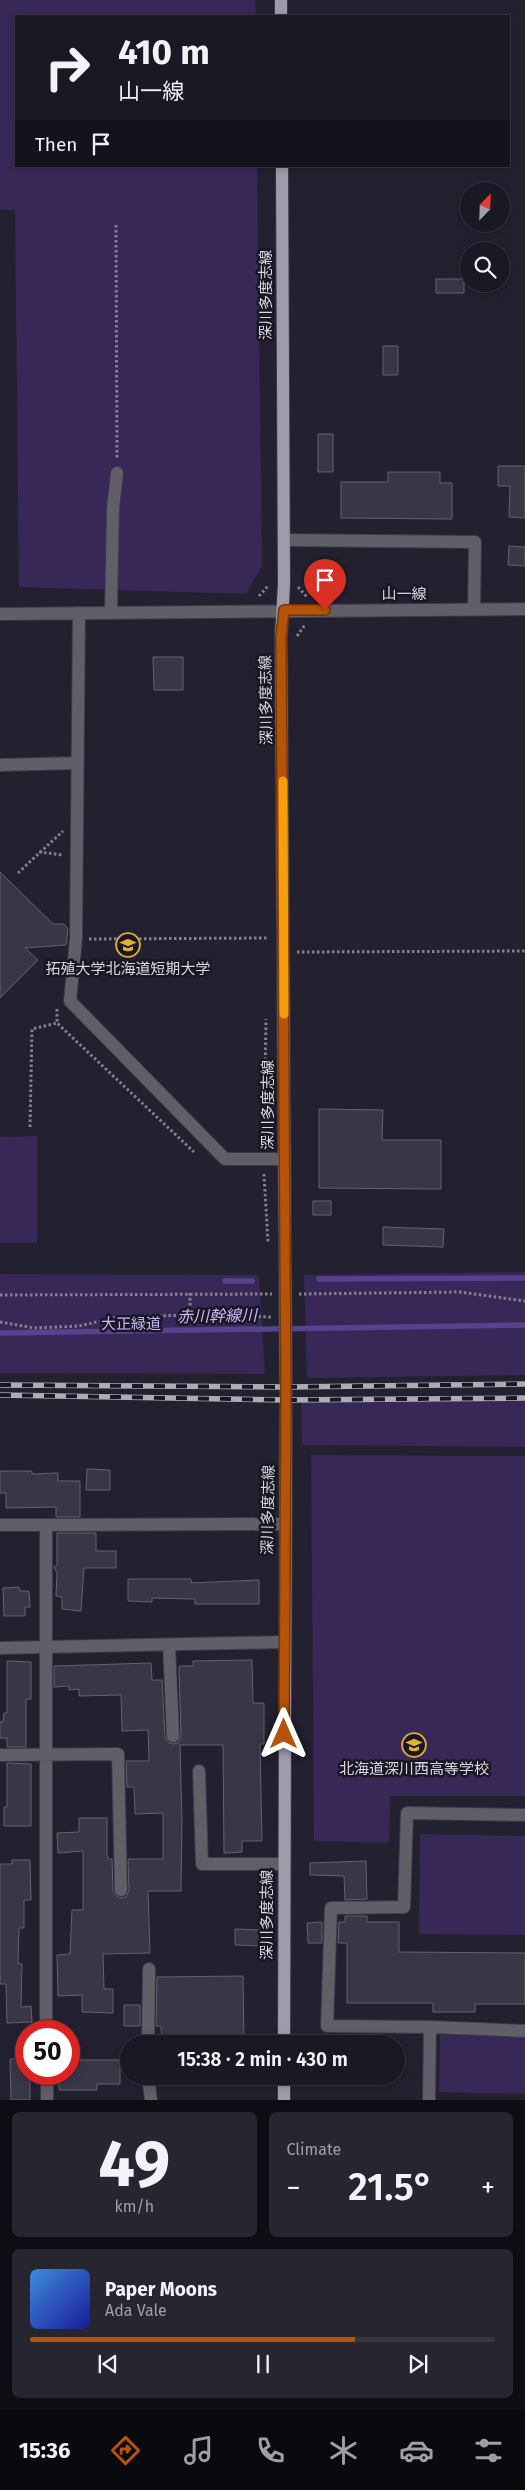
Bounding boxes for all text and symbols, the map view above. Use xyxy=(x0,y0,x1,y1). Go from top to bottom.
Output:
text: 410 m xyxy=(118,31,210,73)
icon: right xyxy=(35,35,100,100)
text: 山一線 xyxy=(118,78,184,105)
icon: arrive xyxy=(87,130,115,158)
text: Then xyxy=(35,133,77,156)
north arrow xyxy=(460,182,510,232)
map controls xyxy=(460,182,510,292)
button: search xyxy=(460,242,510,292)
street label: 深川多度志線 xyxy=(257,250,275,340)
pin xyxy=(304,559,346,610)
icon: arrive xyxy=(311,566,339,594)
street label: 山一線 xyxy=(381,585,427,603)
street label: 深川多度志線 xyxy=(256,655,276,745)
school or university icon: 拓殖大学北海道短期大学 xyxy=(115,932,141,958)
place label: 拓殖大学北海道短期大学 xyxy=(45,960,211,978)
street label: 深川多度志線 xyxy=(259,1060,277,1150)
water label: 赤川幹線川 xyxy=(177,1306,259,1326)
park label: 大正緑道 xyxy=(101,1315,161,1333)
street label: 深川多度志線 xyxy=(258,1465,278,1555)
position arrow xyxy=(257,1707,309,1759)
school or university icon: 北海道深川西高等学校 xyxy=(401,1732,427,1758)
place label: 北海道深川西高等学校 xyxy=(339,1760,489,1778)
street label: 深川多度志線 xyxy=(258,1870,276,1960)
speed limit sign: 50 xyxy=(15,2020,80,2085)
text: 15:38 · 2 min · 430 m xyxy=(177,2048,348,2071)
text: 49 xyxy=(98,2125,170,2203)
text: Climate xyxy=(287,2140,341,2159)
text: 21.5° xyxy=(348,2164,433,2210)
text: − xyxy=(287,2171,301,2204)
text: + xyxy=(481,2171,495,2204)
text: km/h xyxy=(114,2197,154,2216)
text: Paper Moons xyxy=(105,2278,217,2301)
text: Ada Vale xyxy=(105,2301,167,2320)
icon: previous xyxy=(94,2350,122,2378)
icon: pause xyxy=(249,2350,277,2378)
icon: next xyxy=(404,2350,432,2378)
icon: directions xyxy=(108,2433,143,2468)
icon: music xyxy=(181,2433,216,2468)
icon: phone xyxy=(253,2433,288,2468)
icon: climate xyxy=(326,2433,361,2468)
icon: car xyxy=(399,2433,434,2468)
icon: filters xyxy=(471,2433,506,2468)
text: 15:36 xyxy=(19,2437,70,2464)

